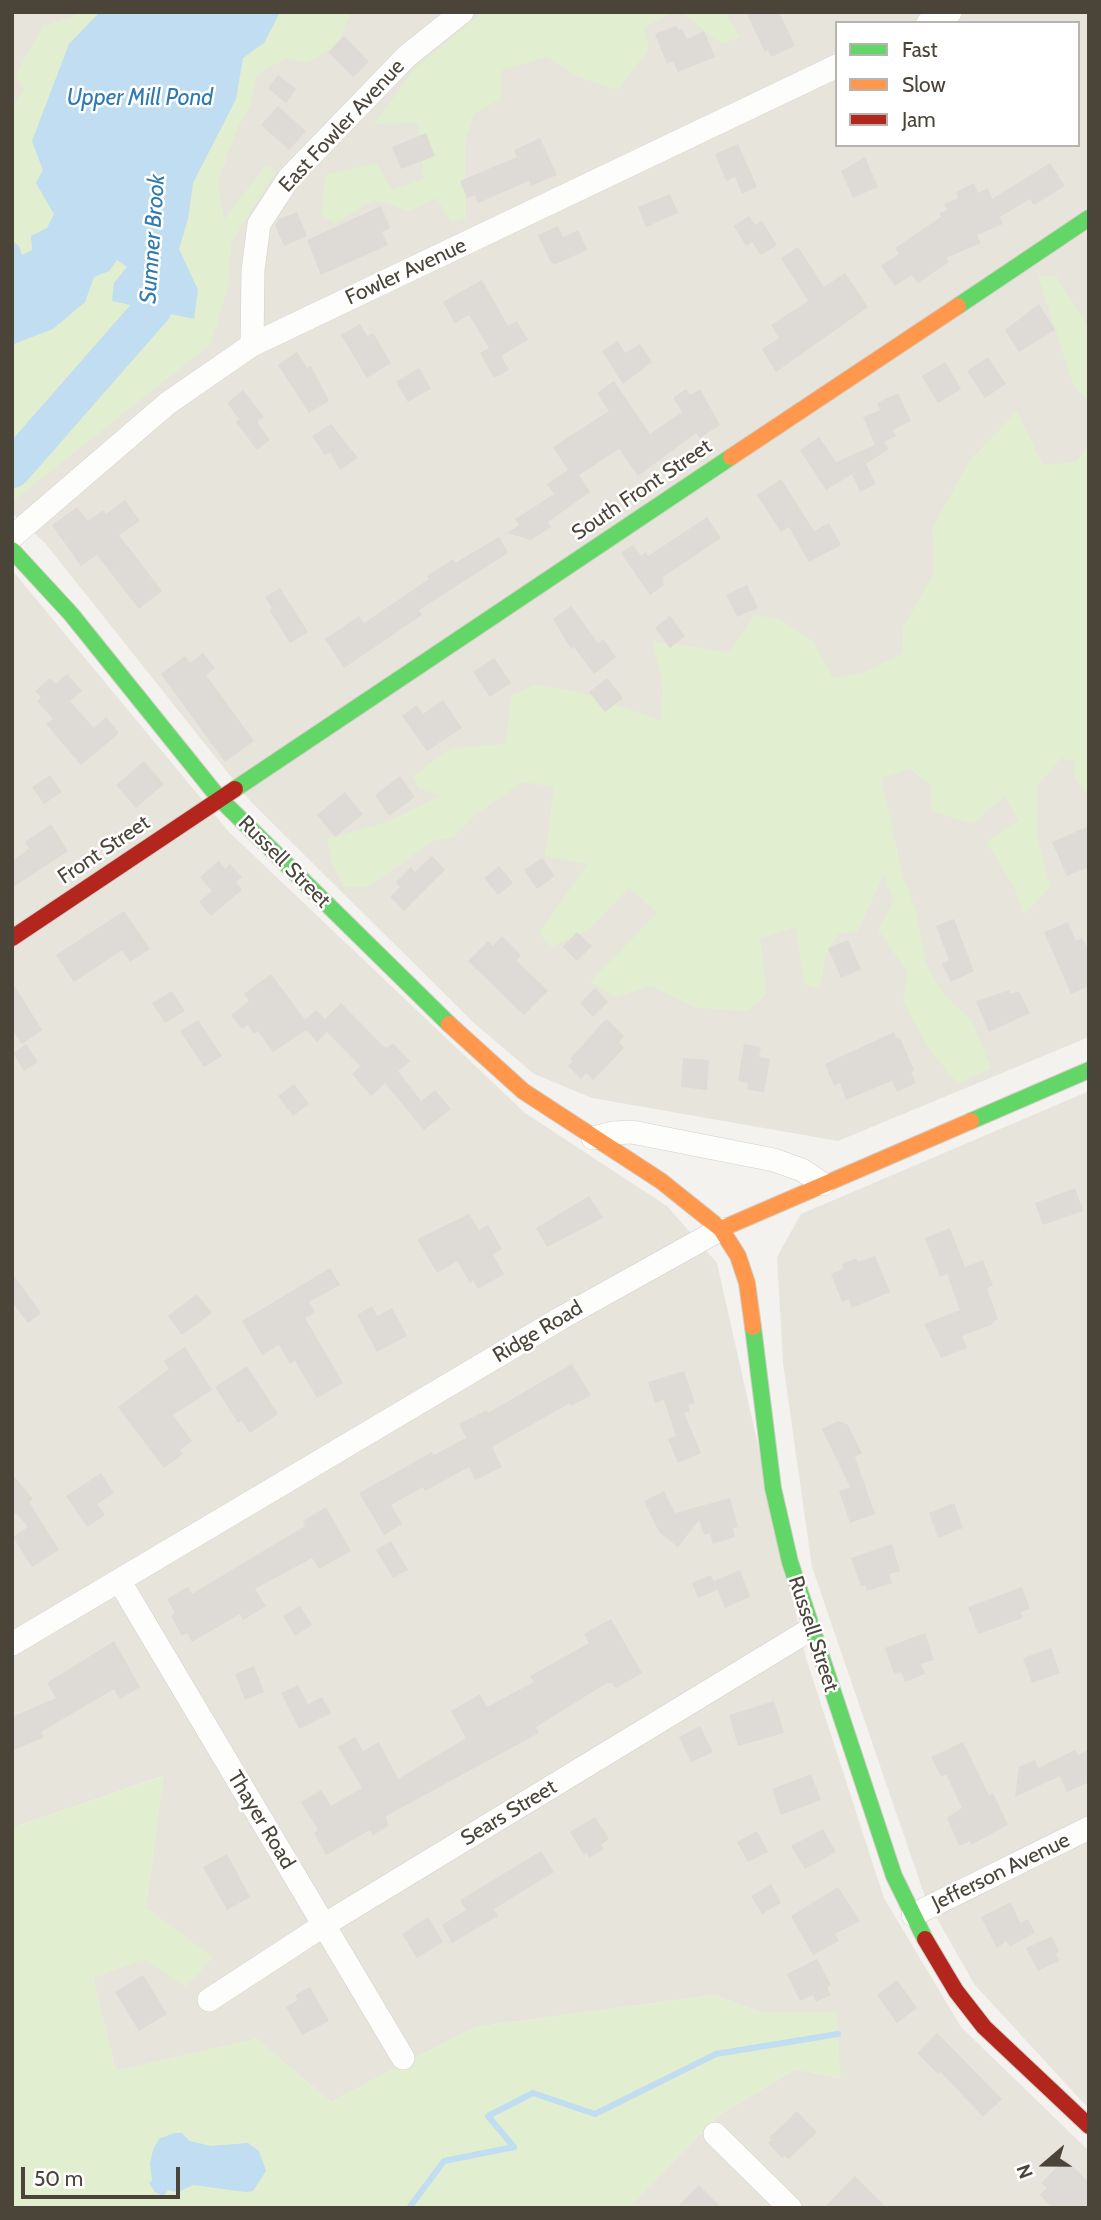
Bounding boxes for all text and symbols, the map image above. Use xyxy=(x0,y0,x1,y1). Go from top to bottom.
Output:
legend xyxy=(835,21,1080,147)
text: Fast xyxy=(902,37,938,62)
street label: East Fowler Avenue xyxy=(274,54,410,198)
text: Slow xyxy=(902,72,946,97)
water label: Upper Mill Pond xyxy=(67,84,213,112)
text: Jam xyxy=(902,107,936,132)
water label: Sumner Brook xyxy=(135,173,171,305)
street label: Fowler Avenue xyxy=(342,233,470,311)
street label: South Front Street xyxy=(567,434,717,546)
street label: Front Street xyxy=(53,810,155,890)
street label: Russell Street xyxy=(233,811,335,913)
street label: Ridge Road xyxy=(489,1295,587,1369)
street label: Russell Street xyxy=(782,1573,844,1695)
street label: Thayer Road xyxy=(222,1766,300,1874)
street label: Sears Street xyxy=(457,1775,561,1851)
street label: Jefferson Avenue xyxy=(928,1828,1074,1916)
north arrow xyxy=(1010,2129,1080,2199)
scale bar xyxy=(24,2154,184,2198)
text: N xyxy=(1012,2161,1038,2182)
text: 50 m xyxy=(34,2166,83,2191)

